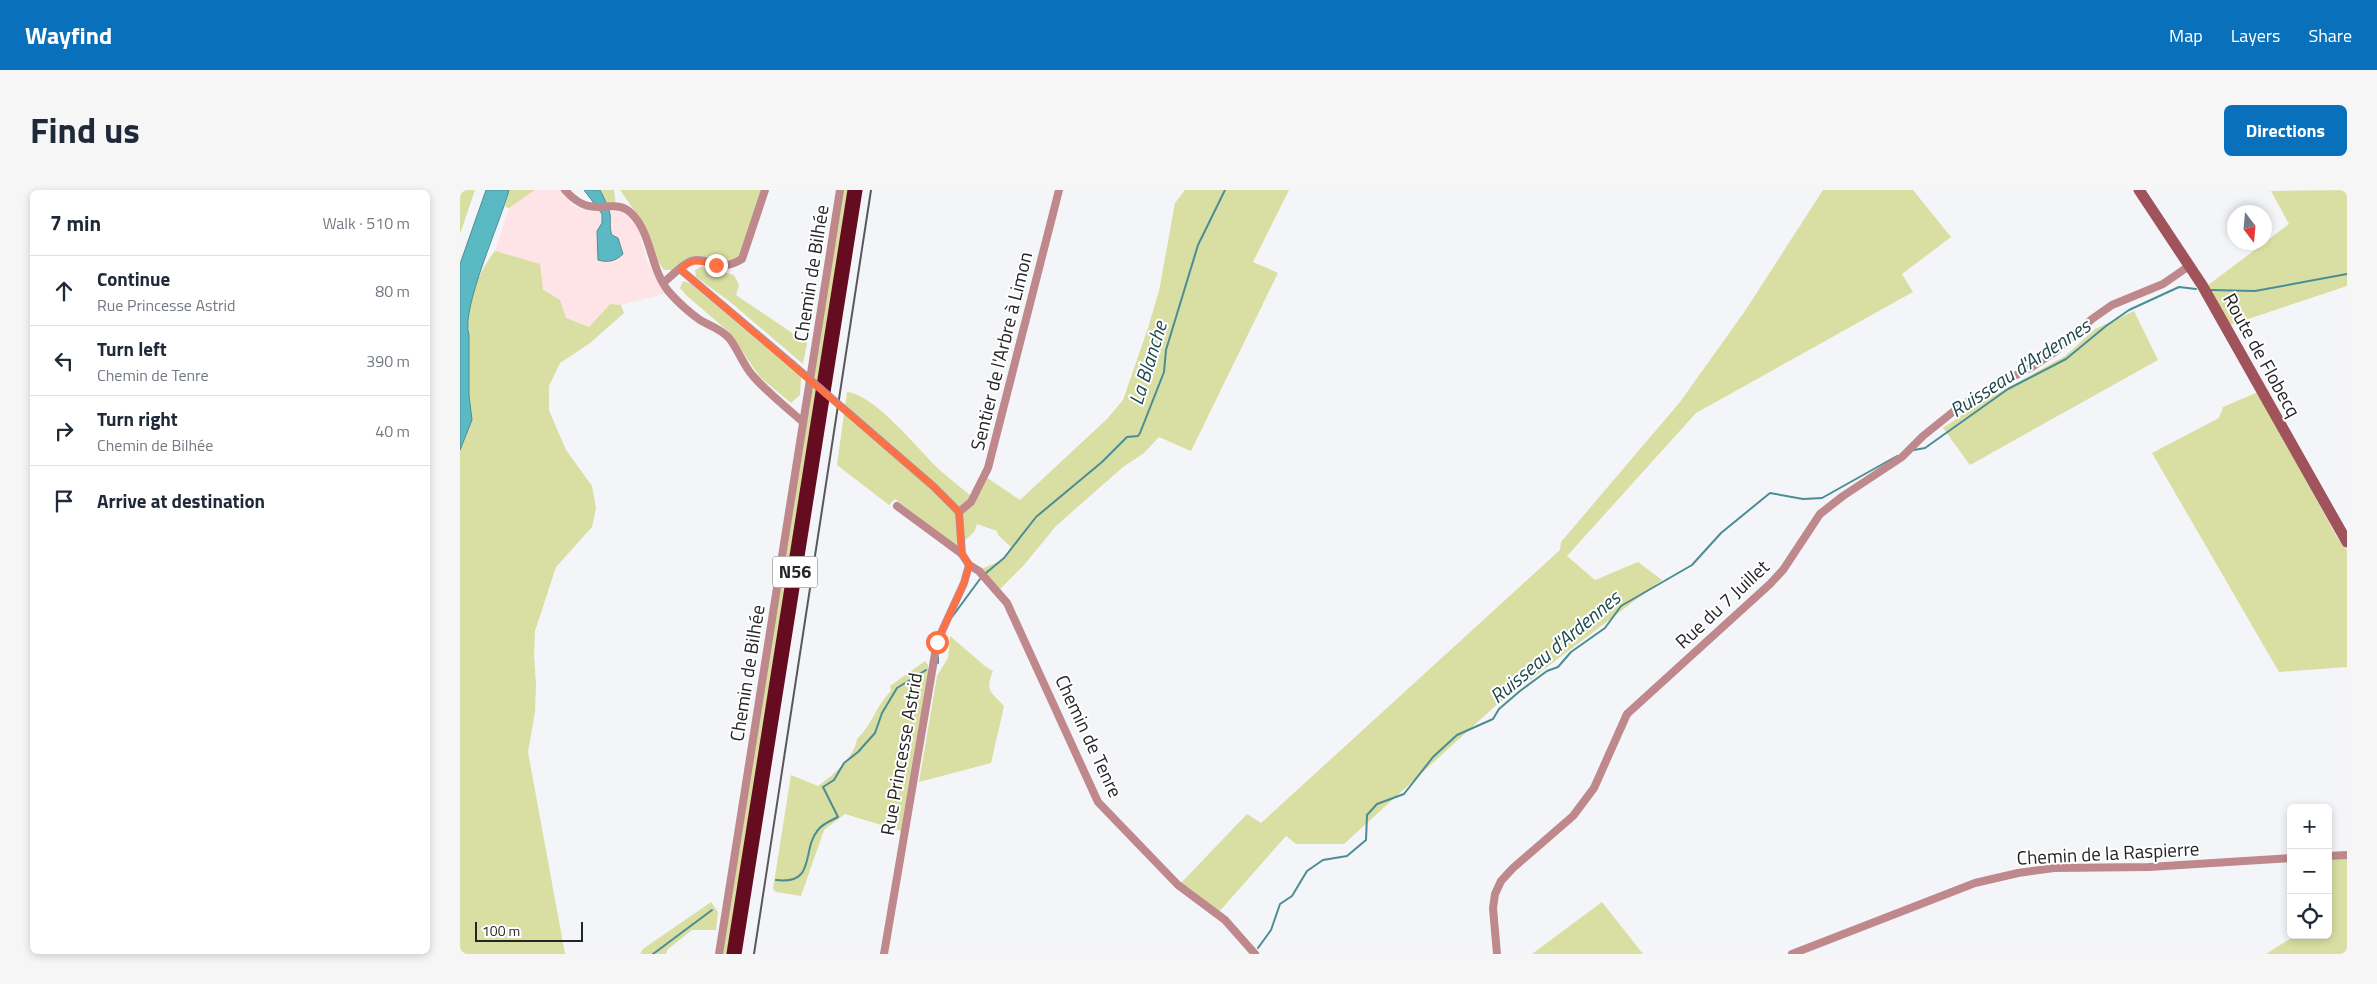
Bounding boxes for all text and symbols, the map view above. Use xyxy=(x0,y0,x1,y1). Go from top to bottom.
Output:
text: Wayfind xyxy=(25,17,112,53)
text: Map xyxy=(2169,22,2203,49)
text: Layers xyxy=(2231,22,2280,49)
text: Share xyxy=(2308,22,2352,49)
text: Find us xyxy=(30,103,140,157)
button: Directions xyxy=(2224,105,2347,156)
street label: Chemin de Bilhée xyxy=(785,202,836,343)
north arrow xyxy=(2227,205,2272,250)
text: 7 min xyxy=(50,207,101,239)
text: Walk · 510 m xyxy=(322,211,410,235)
street label: Sentier de l'Arbre à Limon xyxy=(962,249,1039,453)
route end xyxy=(705,254,728,277)
text: Continue xyxy=(97,264,170,293)
icon: ahead xyxy=(50,277,78,305)
text: 80 m xyxy=(375,279,410,303)
street label: Route de Flobecq xyxy=(2216,287,2309,422)
text: Rue Princesse Astrid xyxy=(97,293,236,317)
water label: Ruisseau d'Ardennes xyxy=(1943,310,2097,425)
water label: La Blanche xyxy=(1120,316,1175,409)
text: Turn left xyxy=(97,334,167,363)
icon: left xyxy=(50,347,78,375)
text: 390 m xyxy=(366,349,410,373)
text: Chemin de Tenre xyxy=(97,363,209,387)
text: Turn right xyxy=(97,404,178,433)
icon: right xyxy=(50,417,78,445)
text: 40 m xyxy=(375,419,410,443)
text: Chemin de Bilhée xyxy=(97,433,213,457)
text: Arrive at destination xyxy=(97,486,265,515)
icon: arrive xyxy=(50,487,78,515)
street label: Rue du 7 Juillet xyxy=(1668,552,1775,655)
road number: N56 xyxy=(772,557,818,588)
water label: Ruisseau d'Ardennes xyxy=(1482,582,1628,711)
street label: Chemin de Bilhée xyxy=(721,602,772,743)
route start xyxy=(926,631,949,654)
street label: Rue Princesse Astrid xyxy=(872,670,929,837)
street label: Chemin de Tenre xyxy=(1048,670,1131,802)
map controls xyxy=(2287,804,2332,939)
button: + xyxy=(2287,804,2332,849)
street label: Chemin de la Raspierre xyxy=(2016,833,2200,872)
button: − xyxy=(2287,849,2332,894)
button: locate xyxy=(2287,894,2332,939)
scale bar xyxy=(475,919,582,942)
text: 100 m xyxy=(482,920,520,941)

